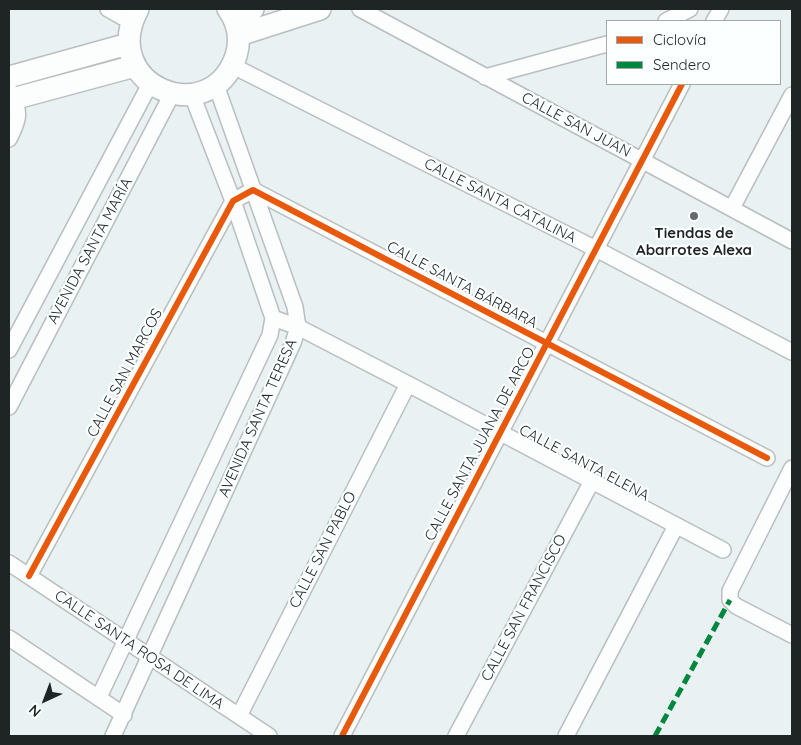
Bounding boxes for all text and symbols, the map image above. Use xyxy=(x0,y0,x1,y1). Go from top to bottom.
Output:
legend xyxy=(606,20,781,85)
text: Ciclovía xyxy=(653,30,706,49)
text: Sendero xyxy=(653,55,711,74)
street label: CALLE SAN JUAN xyxy=(518,89,634,161)
street label: CALLE SANTA CATALINA xyxy=(421,155,579,247)
street label: AVENIDA SANTA MARÍA xyxy=(44,175,136,327)
marker: Tiendas de Abarrotes Alexa xyxy=(688,210,700,222)
place label: Tiendas de Abarrotes Alexa xyxy=(636,224,752,259)
street label: CALLE SANTA BÁRBARA xyxy=(384,238,540,332)
street label: CALLE SAN MARCOS xyxy=(83,306,167,440)
street label: AVENIDA SANTA TERESA xyxy=(215,336,301,500)
street label: CALLE SANTA JUANA DE ARCO xyxy=(421,344,539,544)
street label: CALLE SANTA ELENA xyxy=(516,421,652,505)
street label: CALLE SAN PABLO xyxy=(286,489,360,611)
street label: CALLE SAN FRANCISCO xyxy=(478,532,570,684)
street label: CALLE SANTA ROSA DE LIMA xyxy=(51,587,227,713)
north arrow xyxy=(20,675,70,725)
text: N xyxy=(25,701,45,721)

